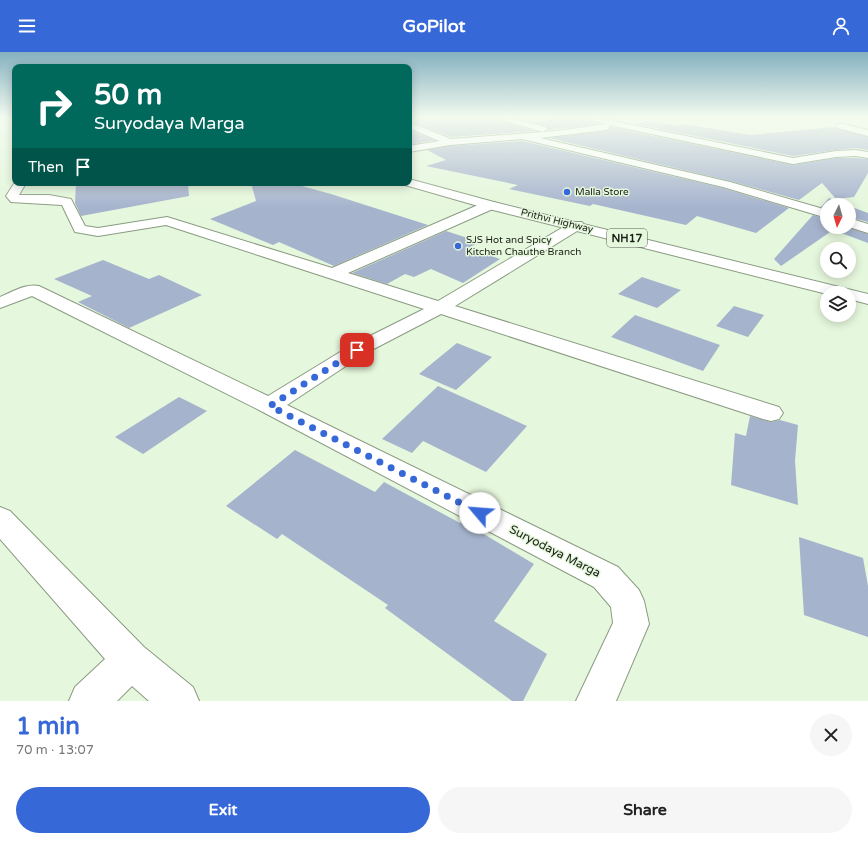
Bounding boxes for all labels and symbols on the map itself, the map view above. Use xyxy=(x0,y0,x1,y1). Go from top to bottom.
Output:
place label: Malla Store xyxy=(575,186,629,198)
marker: Malla Store xyxy=(562,187,572,197)
north arrow xyxy=(820,198,856,234)
street label: Prithvi Highway xyxy=(520,206,595,236)
road number: NH17 xyxy=(607,229,647,247)
place label: SJS Hot and Spicy Kitchen Chauthe Branch xyxy=(466,234,581,258)
marker: SJS Hot and Spicy Kitchen Chauthe Branch xyxy=(453,241,463,251)
pin xyxy=(340,333,374,367)
position arrow xyxy=(459,492,501,534)
street label: Suryodaya Marga xyxy=(507,522,603,580)

